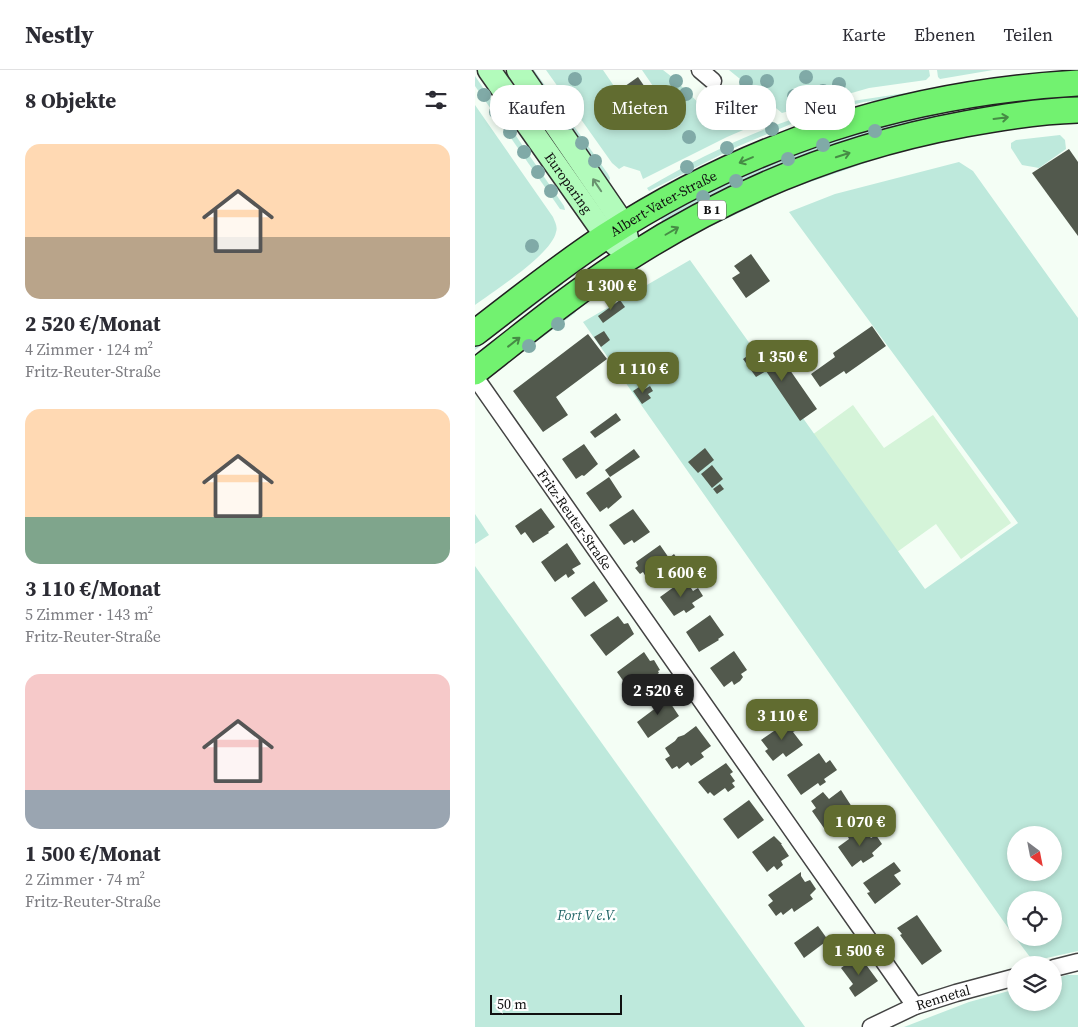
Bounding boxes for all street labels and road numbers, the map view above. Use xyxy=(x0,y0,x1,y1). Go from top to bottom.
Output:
street label: Europaring xyxy=(540,148,597,218)
street label: Albert-Vater-Straße xyxy=(606,165,720,241)
road number: B 1 xyxy=(698,200,726,220)
street label: Fritz-Reuter-Straße xyxy=(532,465,617,574)
street label: Rennetal xyxy=(913,980,972,1015)

